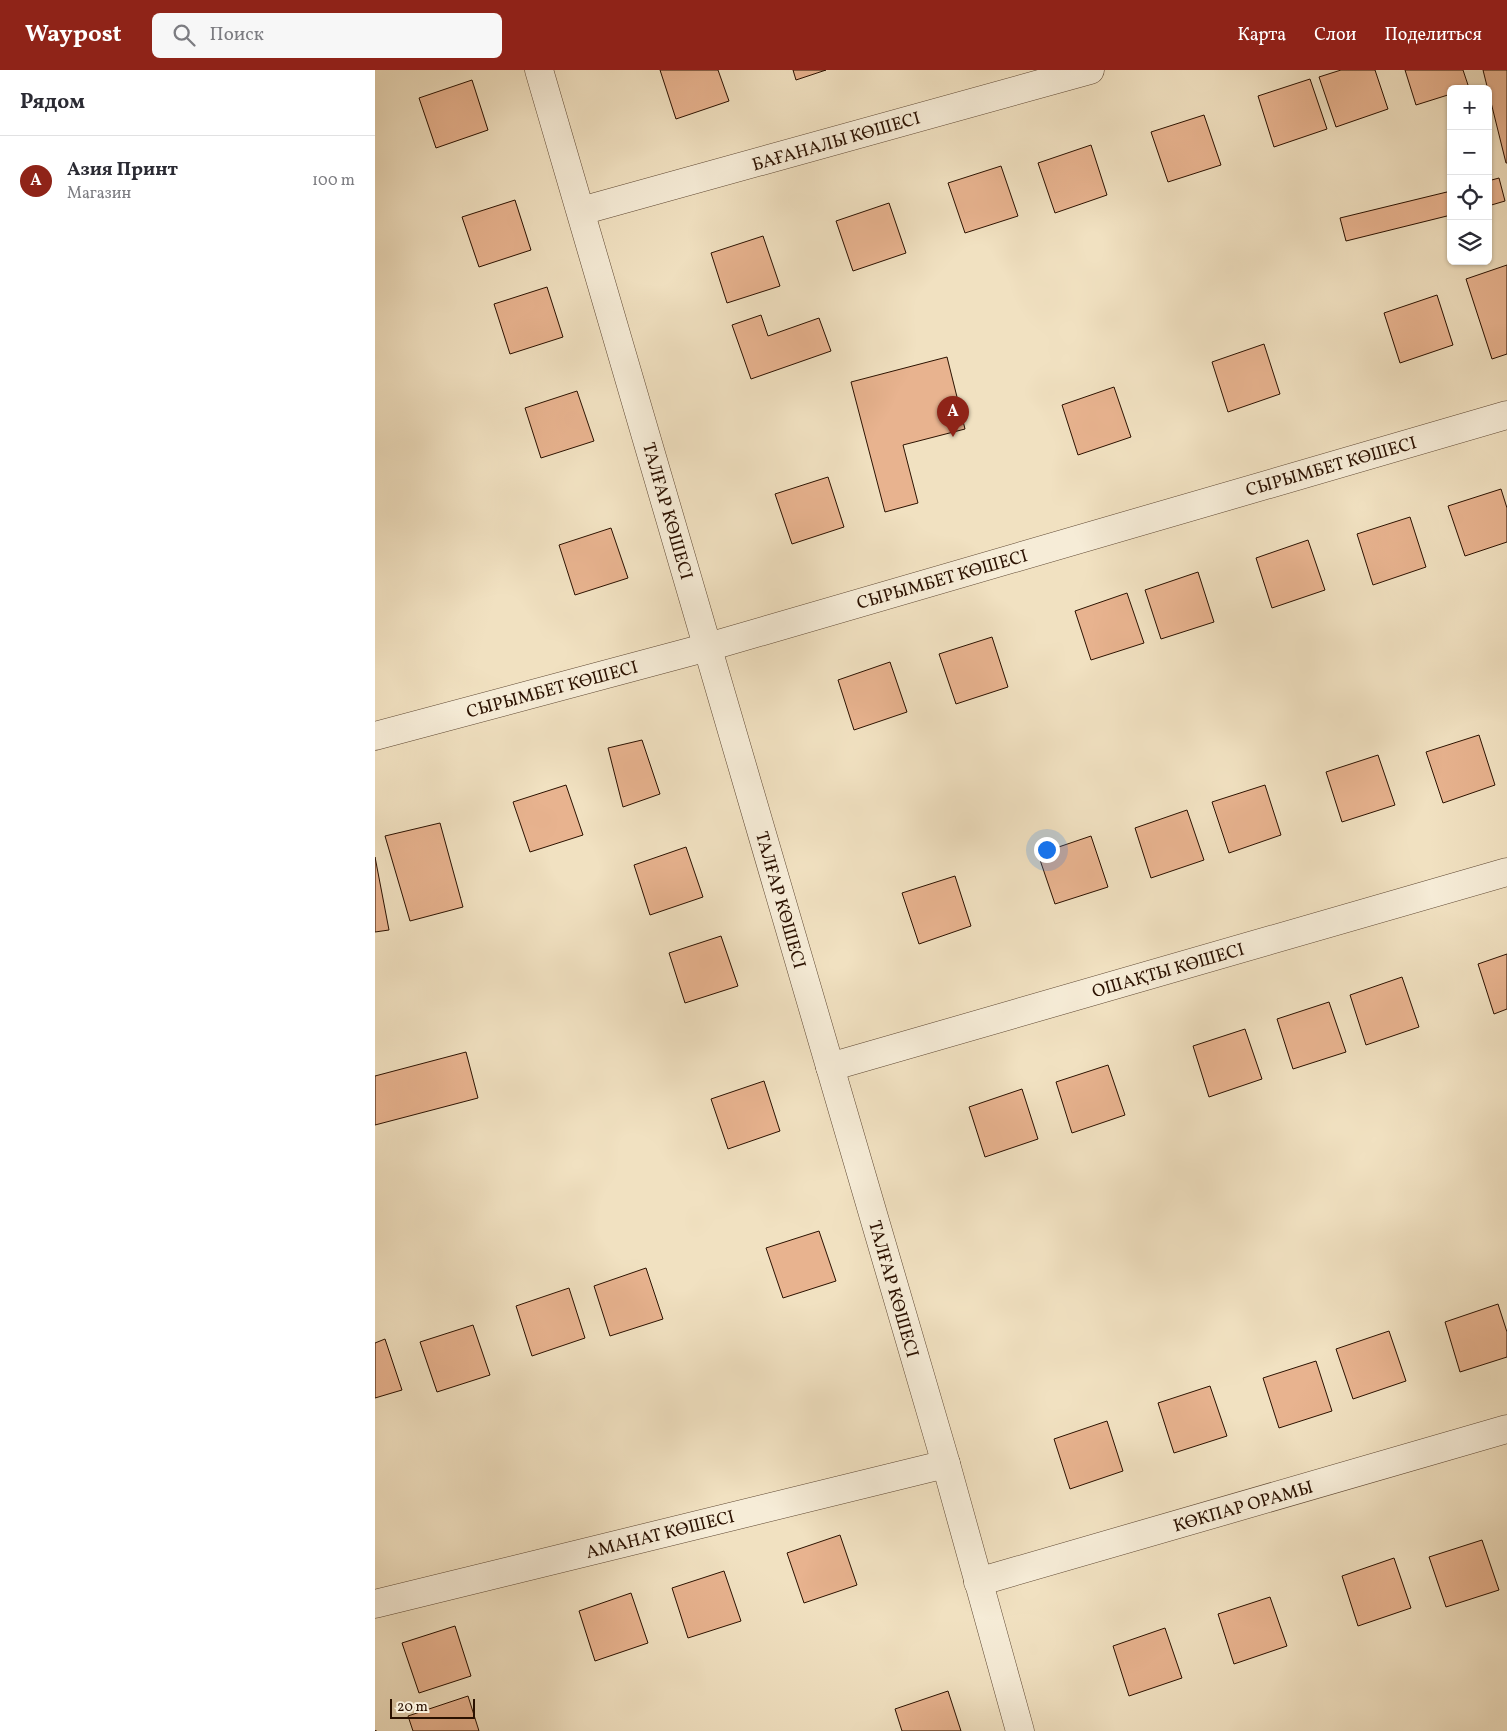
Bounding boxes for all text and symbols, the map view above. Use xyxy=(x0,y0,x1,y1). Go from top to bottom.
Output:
search box xyxy=(152,13,502,58)
text: Waypost xyxy=(25,18,122,52)
icon: search xyxy=(170,21,198,49)
text: Поиск xyxy=(210,22,264,48)
text: Карта xyxy=(1238,23,1286,48)
text: Слои xyxy=(1314,23,1356,48)
text: Поделиться xyxy=(1384,23,1482,48)
map controls xyxy=(1447,85,1492,265)
button: + xyxy=(1447,85,1492,130)
text: Рядом xyxy=(20,88,85,117)
street label: БАҒАНАЛЫ КӨШЕСІ xyxy=(749,106,923,178)
button: − xyxy=(1447,130,1492,175)
text: Азия Принт xyxy=(67,157,178,183)
text: A xyxy=(30,170,42,192)
text: 100 m xyxy=(312,170,355,192)
button: locate xyxy=(1447,175,1492,220)
text: Магазин xyxy=(67,183,131,205)
button: layers xyxy=(1447,220,1492,265)
pin: A xyxy=(937,396,969,437)
street label: СЫРЫМБЕТ КӨШЕСІ xyxy=(1243,431,1420,504)
street label: ТАЛҒАР КӨШЕСІ xyxy=(635,440,698,583)
street label: СЫРЫМБЕТ КӨШЕСІ xyxy=(854,544,1031,617)
street label: СЫРЫМБЕТ КӨШЕСІ xyxy=(464,656,641,725)
street label: ТАЛҒАР КӨШЕСІ xyxy=(748,829,811,972)
your location xyxy=(1034,837,1060,863)
street label: ОШАҚТЫ КӨШЕСІ xyxy=(1089,938,1248,1005)
street label: ТАЛҒАР КӨШЕСІ xyxy=(861,1218,924,1361)
street label: КӨКПАР ОРАМЫ xyxy=(1170,1476,1316,1539)
street label: АМАНАТ КӨШЕСІ xyxy=(583,1505,737,1566)
scale bar xyxy=(390,1696,475,1719)
text: 20 m xyxy=(397,1698,428,1717)

